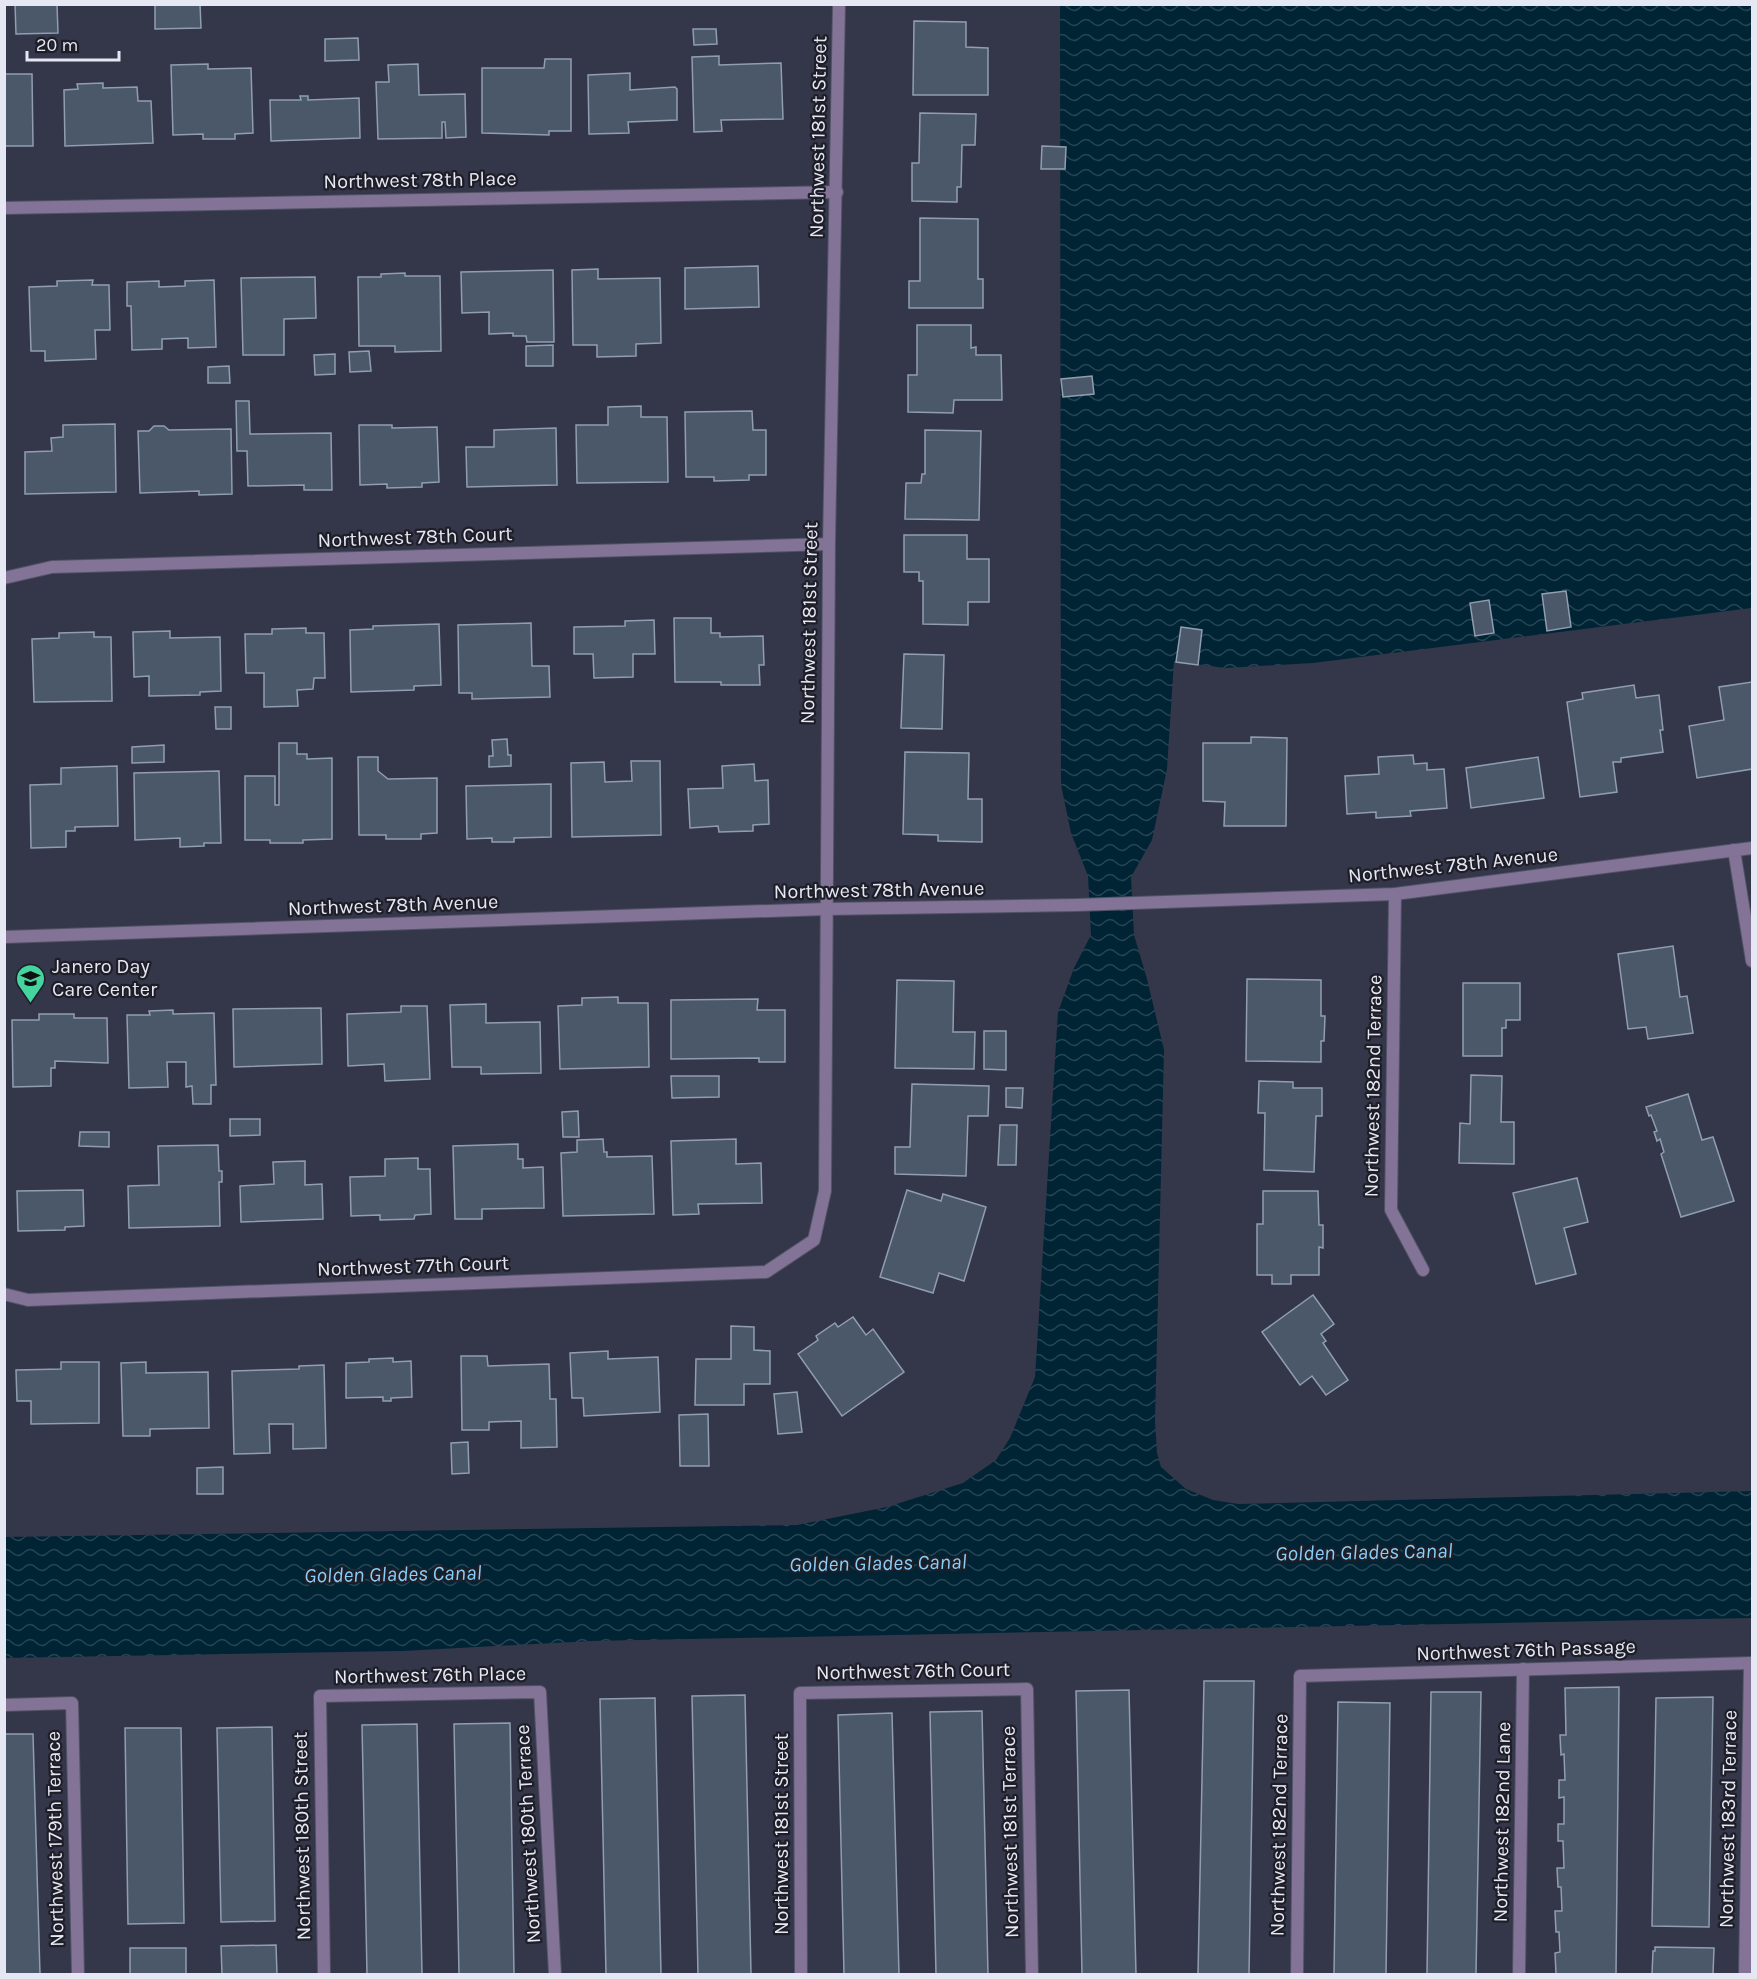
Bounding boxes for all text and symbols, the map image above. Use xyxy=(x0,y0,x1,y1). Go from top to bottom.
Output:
scale bar xyxy=(27,24,118,62)
text: 20 m xyxy=(36,34,78,56)
street label: Northwest 181st Street xyxy=(805,35,831,238)
street label: Northwest 78th Place xyxy=(323,167,517,193)
street label: Northwest 181st Street xyxy=(796,521,822,724)
street label: Northwest 78th Court xyxy=(317,522,513,552)
street label: Northwest 78th Avenue xyxy=(1347,843,1559,887)
street label: Northwest 78th Avenue xyxy=(773,877,985,903)
street label: Northwest 78th Avenue xyxy=(287,890,499,920)
place label: Janero Day Care Center xyxy=(52,955,158,1001)
school or university icon: Janero Day Care Center xyxy=(15,962,47,1004)
street label: Northwest 182nd Terrace xyxy=(1360,974,1386,1198)
street label: Northwest 77th Court xyxy=(317,1251,510,1281)
water label: Golden Glades Canal xyxy=(1275,1538,1453,1566)
water label: Golden Glades Canal xyxy=(789,1549,967,1577)
water label: Golden Glades Canal xyxy=(304,1560,482,1588)
street label: Northwest 76th Passage xyxy=(1416,1635,1636,1665)
street label: Northwest 76th Court xyxy=(816,1658,1011,1684)
street label: Northwest 76th Place xyxy=(334,1662,526,1688)
street label: Northwest 183rd Terrace xyxy=(1715,1710,1741,1928)
street label: Northwest 182nd Terrace xyxy=(1266,1713,1292,1937)
street label: Northwest 182nd Lane xyxy=(1489,1721,1515,1923)
street label: Northwest 180th Terrace xyxy=(511,1724,545,1944)
street label: Northwest 181st Terrace xyxy=(997,1726,1023,1938)
street label: Northwest 179th Terrace xyxy=(42,1731,68,1947)
street label: Northwest 180th Street xyxy=(289,1731,315,1941)
street label: Northwest 181st Street xyxy=(770,1732,793,1935)

